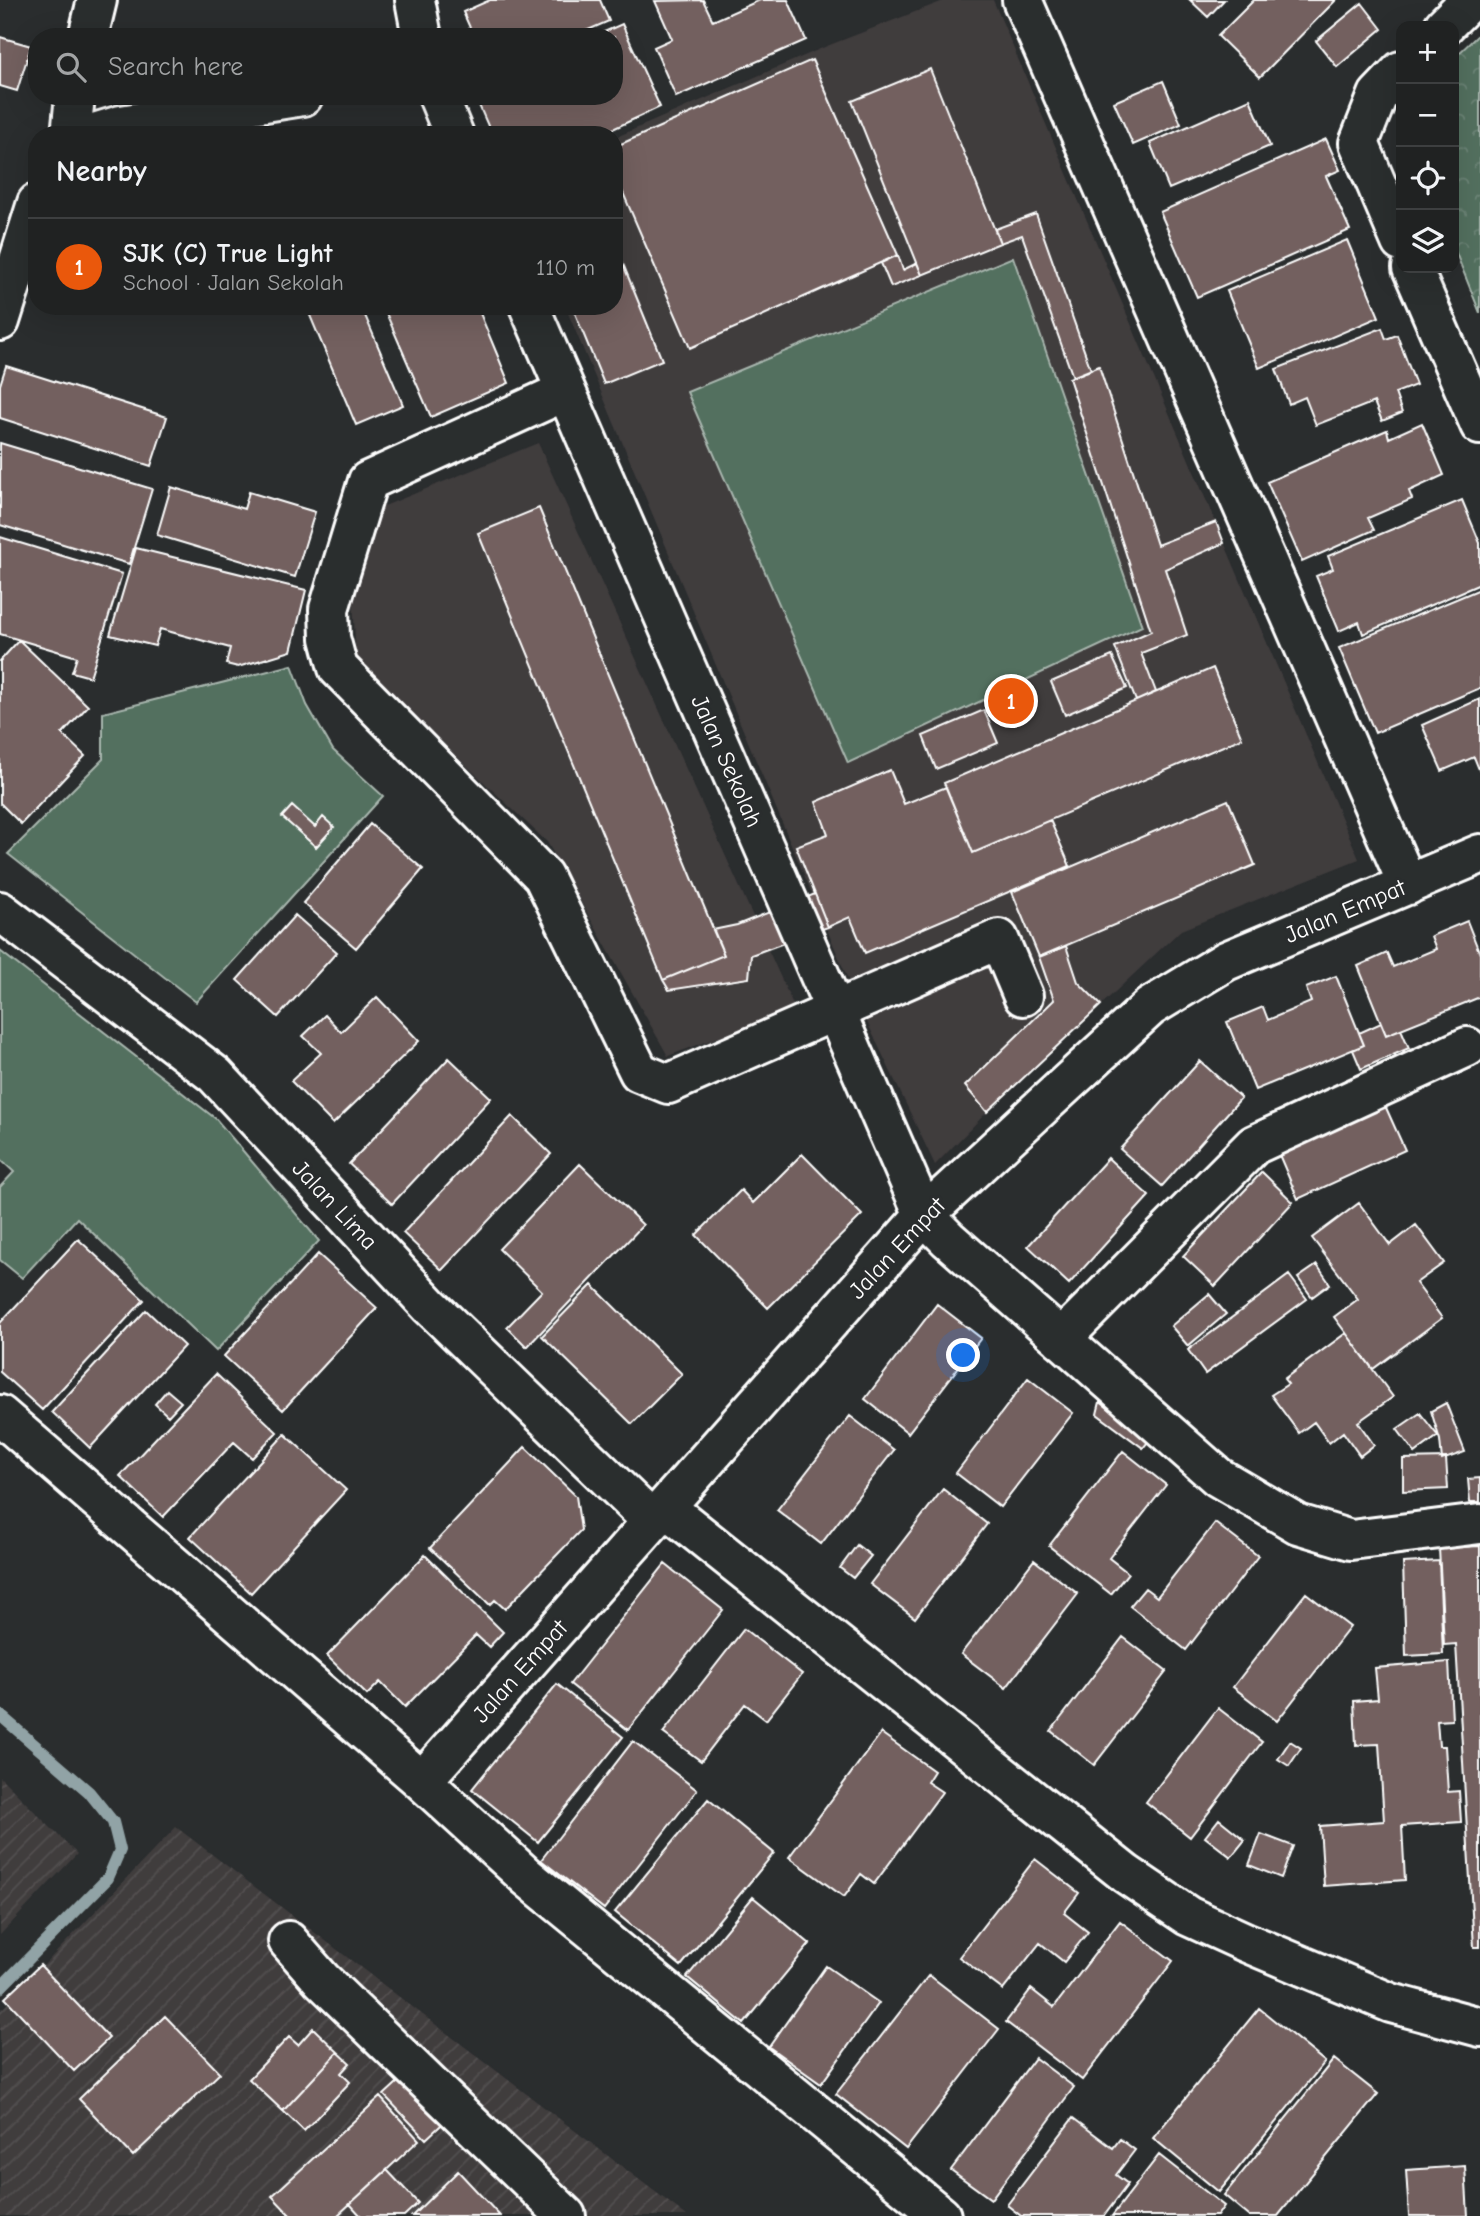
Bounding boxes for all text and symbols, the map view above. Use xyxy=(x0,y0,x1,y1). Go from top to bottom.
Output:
map controls xyxy=(1396,21,1459,273)
button: + xyxy=(1396,21,1459,84)
search box xyxy=(28,28,623,105)
icon: search xyxy=(52,48,90,86)
text: Search here xyxy=(108,52,243,82)
button: − xyxy=(1396,84,1459,147)
button: locate xyxy=(1396,147,1459,210)
text: Nearby xyxy=(56,154,147,189)
button: layers xyxy=(1396,210,1459,273)
text: SJK (C) True Light xyxy=(123,239,333,269)
text: 1 xyxy=(74,254,84,281)
text: 110 m xyxy=(536,254,595,281)
text: School · Jalan Sekolah xyxy=(123,269,344,296)
pin: 1 xyxy=(988,675,1034,727)
street label: Jalan Sekolah xyxy=(685,691,769,831)
street label: Jalan Empat xyxy=(1280,873,1411,949)
street label: Jalan Lima xyxy=(287,1155,383,1255)
street label: Jalan Empat xyxy=(843,1191,952,1305)
your location xyxy=(946,1338,980,1372)
street label: Jalan Empat xyxy=(467,1613,574,1728)

